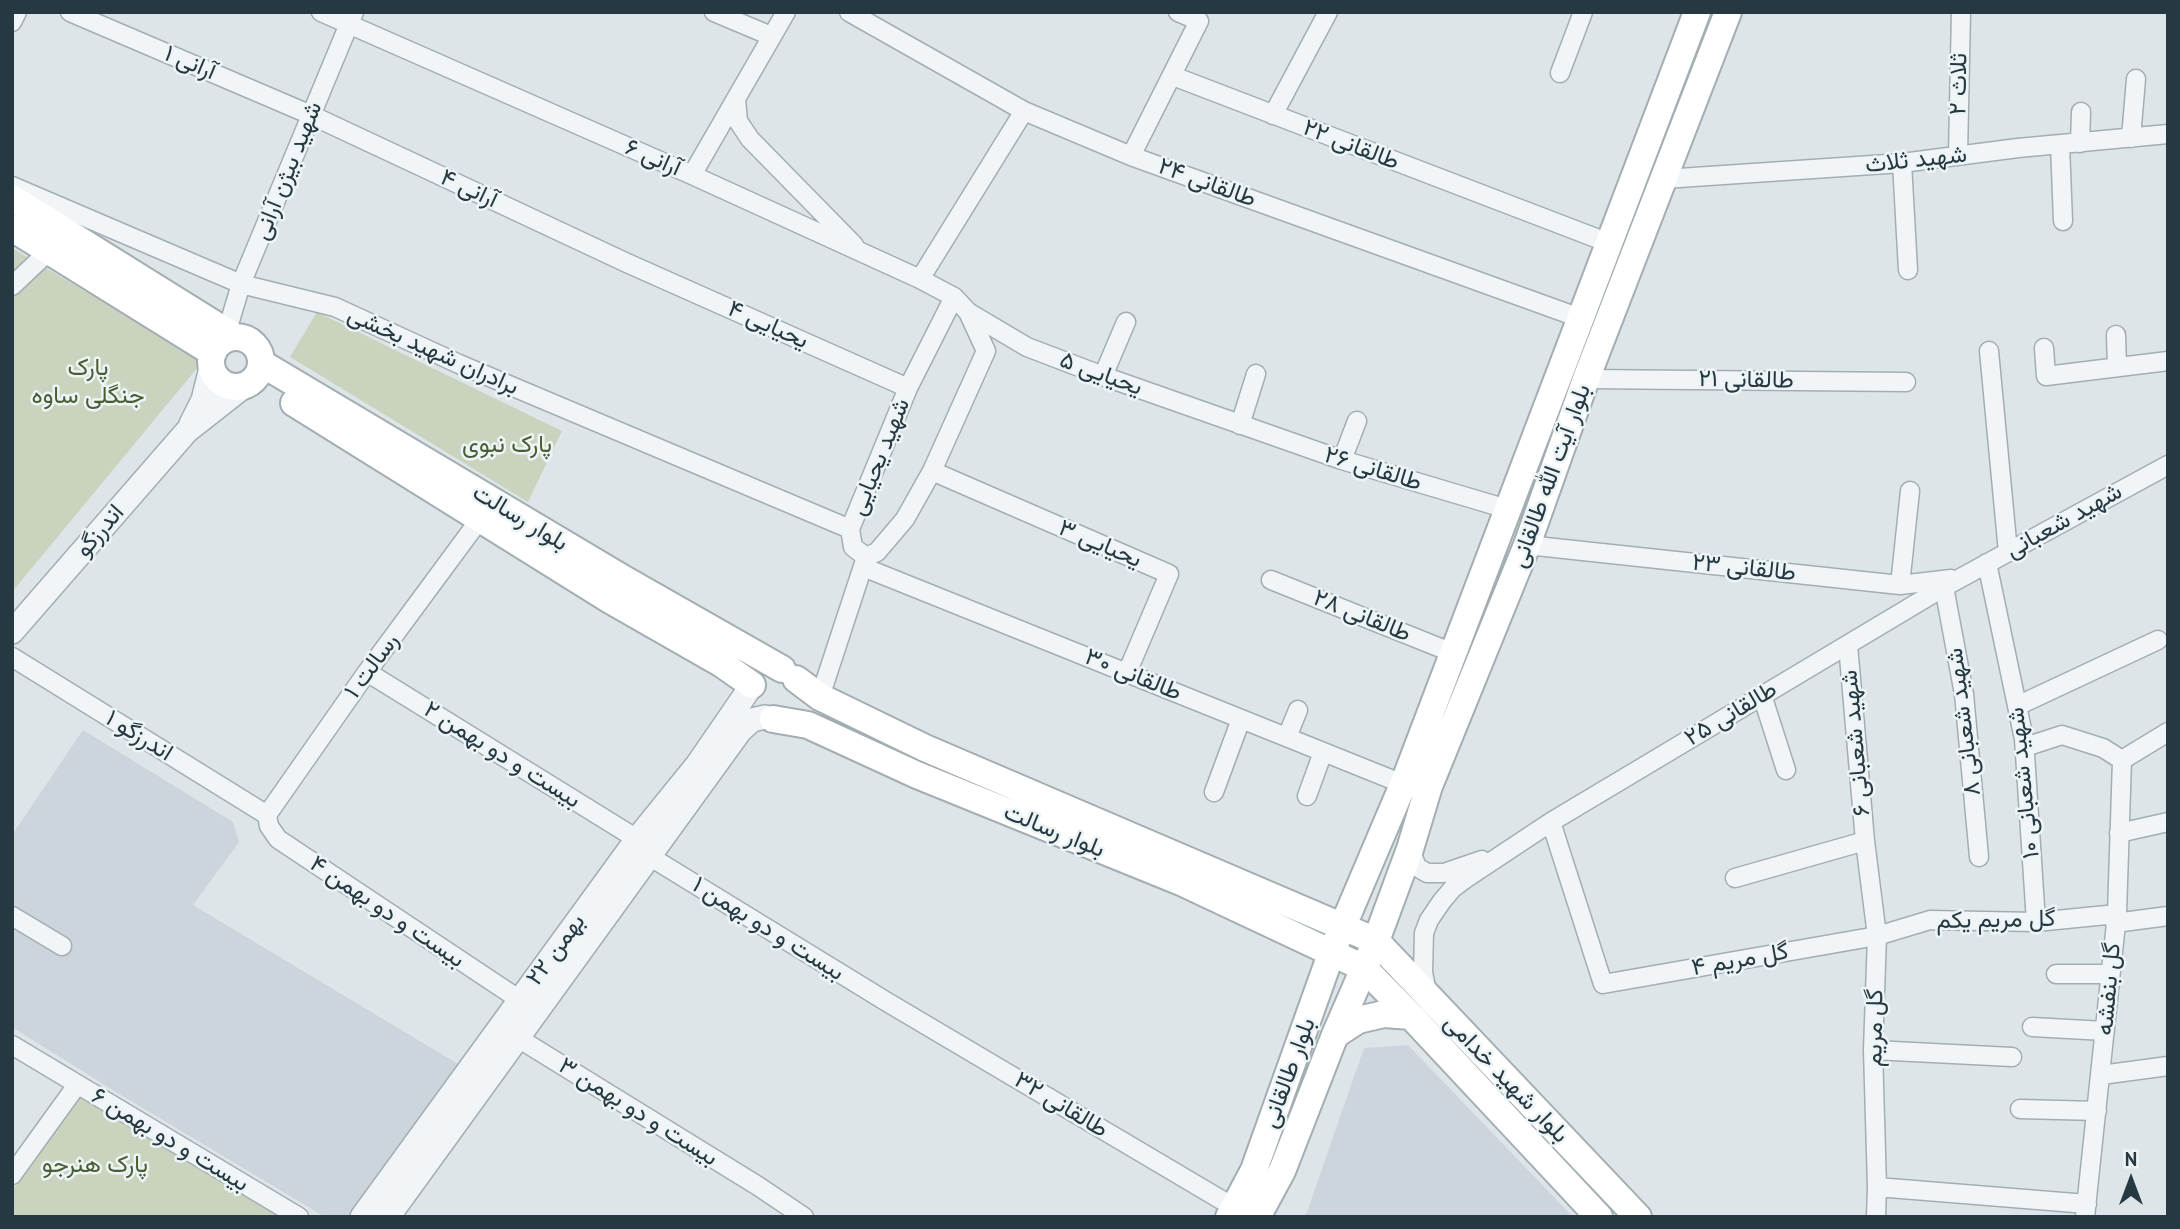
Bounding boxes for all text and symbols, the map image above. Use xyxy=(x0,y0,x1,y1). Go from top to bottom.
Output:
street label: آرانی ۱ xyxy=(160,39,220,87)
street label: ثلاث ۲ xyxy=(1944,53,1974,115)
street label: شهید بیژن آرانی xyxy=(247,98,329,244)
street label: طالقانی ۲۲ xyxy=(1299,113,1403,177)
street label: آرانی ۶ xyxy=(621,133,685,183)
street label: شهید ثلاث xyxy=(1864,140,1968,180)
street label: طالقانی ۲۴ xyxy=(1154,152,1260,214)
street label: آرانی ۴ xyxy=(436,163,502,215)
street label: یحیایی ۴ xyxy=(723,295,813,355)
street label: برادران شهید بخشی xyxy=(343,300,523,402)
street label: یحیایی ۵ xyxy=(1056,346,1146,402)
park label: پارک جنگلی ساوه xyxy=(31,354,145,410)
street label: طالقانی ۲۱ xyxy=(1698,365,1794,395)
street label: بلوار آیت الله طالقانی xyxy=(1504,380,1598,572)
street label: شهید یحیایی xyxy=(843,394,917,520)
park label: پارک نبوی xyxy=(462,431,552,459)
street label: طالقانی ۲۶ xyxy=(1321,441,1425,497)
street label: شهید شعبانی xyxy=(2001,477,2127,565)
street label: بلوار رسالت xyxy=(467,478,573,558)
street label: اندرزگو xyxy=(69,499,131,563)
street label: یحیایی ۳ xyxy=(1054,514,1146,574)
street label: طالقانی ۲۳ xyxy=(1691,548,1797,588)
street label: طالقانی ۲۸ xyxy=(1309,583,1415,649)
street label: رسالت ۱ xyxy=(339,628,405,704)
street label: طالقانی ۳۰ xyxy=(1080,643,1186,707)
street label: شهید شعبانی ۸ xyxy=(1941,646,1987,798)
street label: شهید شعبانی ۶ xyxy=(1835,669,1877,817)
street label: طالقانی ۲۵ xyxy=(1680,675,1782,753)
street label: بیست و دو بهمن ۲ xyxy=(418,695,586,815)
street label: اندرزگو ۱ xyxy=(100,704,178,768)
street label: شهید شعبانی ۱۰ xyxy=(2002,706,2046,860)
street label: بلوار رسالت xyxy=(999,798,1109,864)
street label: بیست و دو بهمن ۴ xyxy=(304,850,470,974)
street label: بیست و دو بهمن ۱ xyxy=(687,871,849,987)
street label: گل مریم یکم xyxy=(1936,905,2056,935)
street label: ۲۲ بهمن xyxy=(520,909,592,991)
street label: گل مریم ۴ xyxy=(1689,937,1791,983)
street label: گل بنفشه xyxy=(2091,941,2127,1037)
street label: گل مریم xyxy=(1860,989,1890,1067)
street label: بلوار شهید خدامی xyxy=(1437,1009,1575,1149)
street label: بلوار طالقانی xyxy=(1256,1014,1322,1132)
street label: بیست و دو بهمن ۳ xyxy=(553,1051,723,1173)
street label: طالقانی ۳۲ xyxy=(1009,1066,1113,1144)
street label: بیست و دو بهمن ۶ xyxy=(86,1082,254,1198)
north arrow xyxy=(2096,1145,2166,1215)
text: N xyxy=(2125,1147,2137,1171)
park label: پارک هنرجو xyxy=(42,1151,148,1179)

